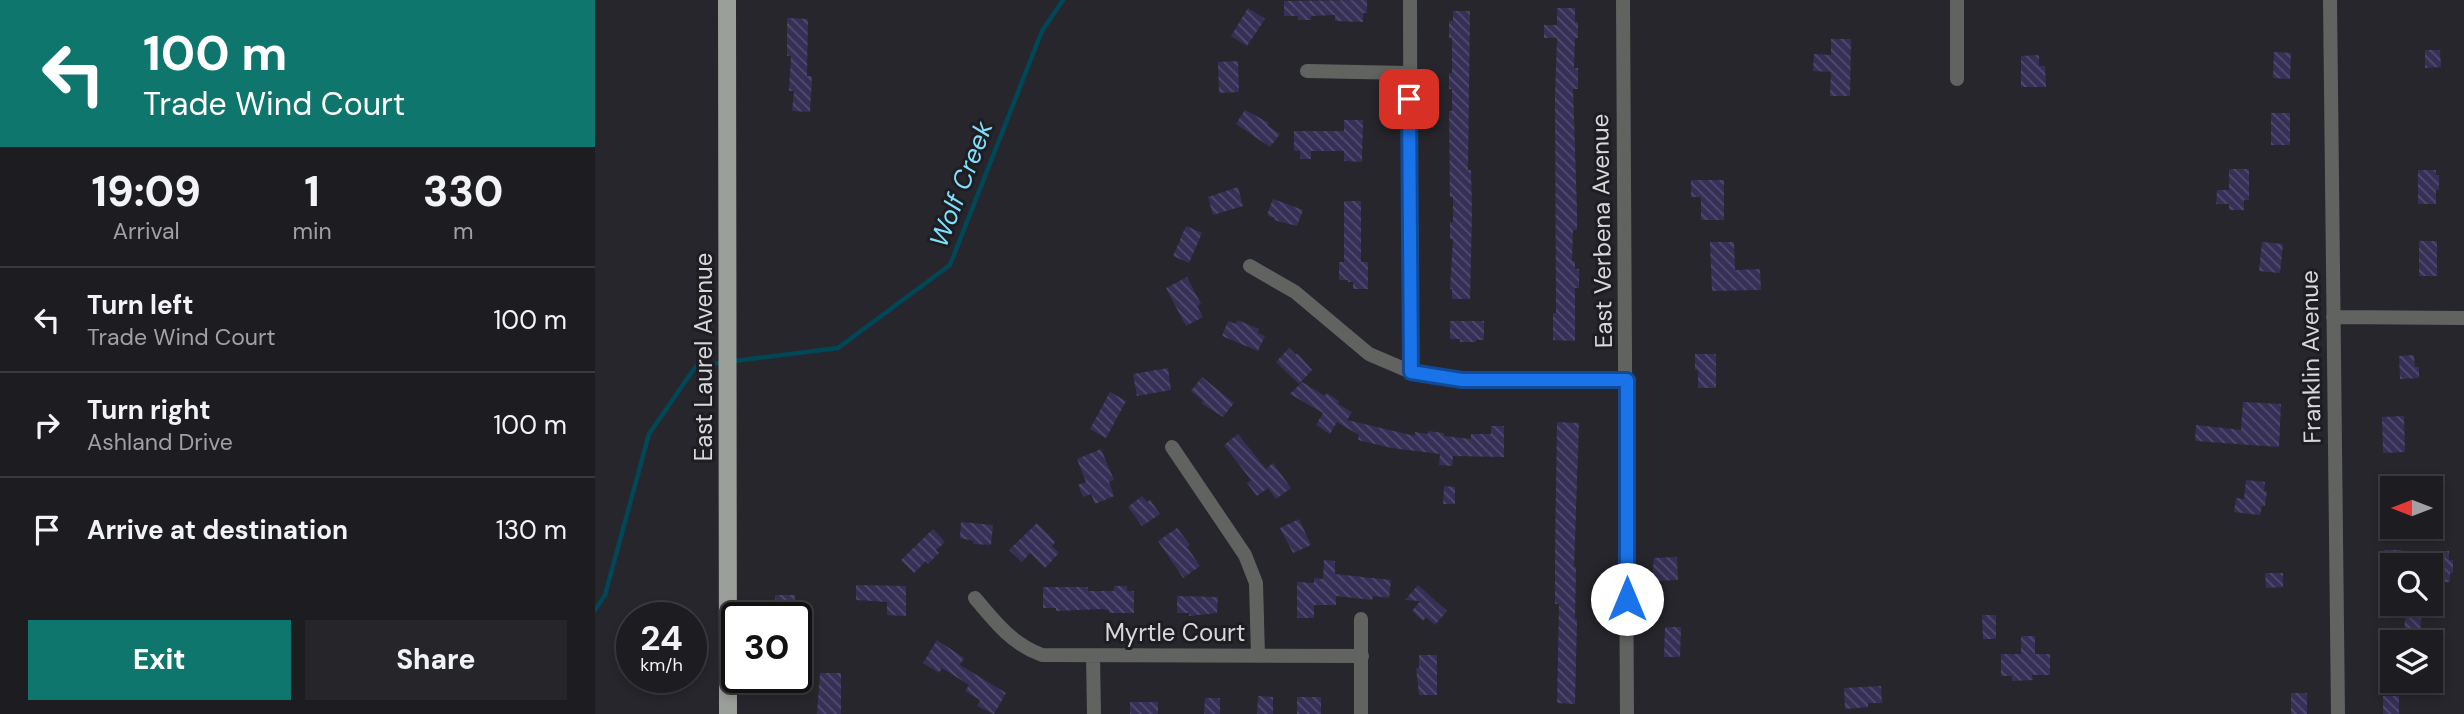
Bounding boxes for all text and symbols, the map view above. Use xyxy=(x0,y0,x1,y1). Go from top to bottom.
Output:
text: 100 m xyxy=(143,21,287,85)
icon: left xyxy=(28,28,119,119)
pin xyxy=(1379,69,1439,129)
icon: arrive xyxy=(1390,80,1428,118)
text: Trade Wind Court xyxy=(143,83,405,125)
street label: East Verbena Avenue xyxy=(1584,114,1619,348)
water label: Wolf Creek xyxy=(921,115,1001,252)
text: 19:09 xyxy=(91,164,201,219)
text: 1 xyxy=(304,164,320,219)
text: 330 xyxy=(423,164,503,219)
text: Arrival xyxy=(113,216,180,246)
text: min xyxy=(292,216,332,246)
text: m xyxy=(453,216,474,246)
street label: East Laurel Avenue xyxy=(688,253,719,461)
street label: Franklin Avenue xyxy=(2293,270,2328,444)
text: Turn left xyxy=(87,288,194,322)
icon: left xyxy=(28,301,66,339)
text: 100 m xyxy=(493,303,567,337)
text: Trade Wind Court xyxy=(87,322,276,352)
text: Turn right xyxy=(87,393,211,427)
icon: right xyxy=(28,406,66,444)
text: 100 m xyxy=(493,408,567,442)
text: Ashland Drive xyxy=(87,427,233,457)
north arrow xyxy=(2380,476,2443,539)
map controls xyxy=(2380,476,2443,693)
icon: arrive xyxy=(28,511,66,549)
text: Arrive at destination xyxy=(87,513,348,547)
text: 130 m xyxy=(496,513,567,547)
button: search xyxy=(2380,553,2443,616)
position arrow xyxy=(1590,562,1664,636)
speed limit sign: 30 xyxy=(721,602,812,693)
text: 24 xyxy=(640,615,683,661)
street label: Myrtle Court xyxy=(1105,617,1245,648)
button: Exit xyxy=(28,620,291,700)
button: Share xyxy=(305,620,567,700)
button: layers xyxy=(2380,630,2443,693)
text: km/h xyxy=(640,653,683,677)

